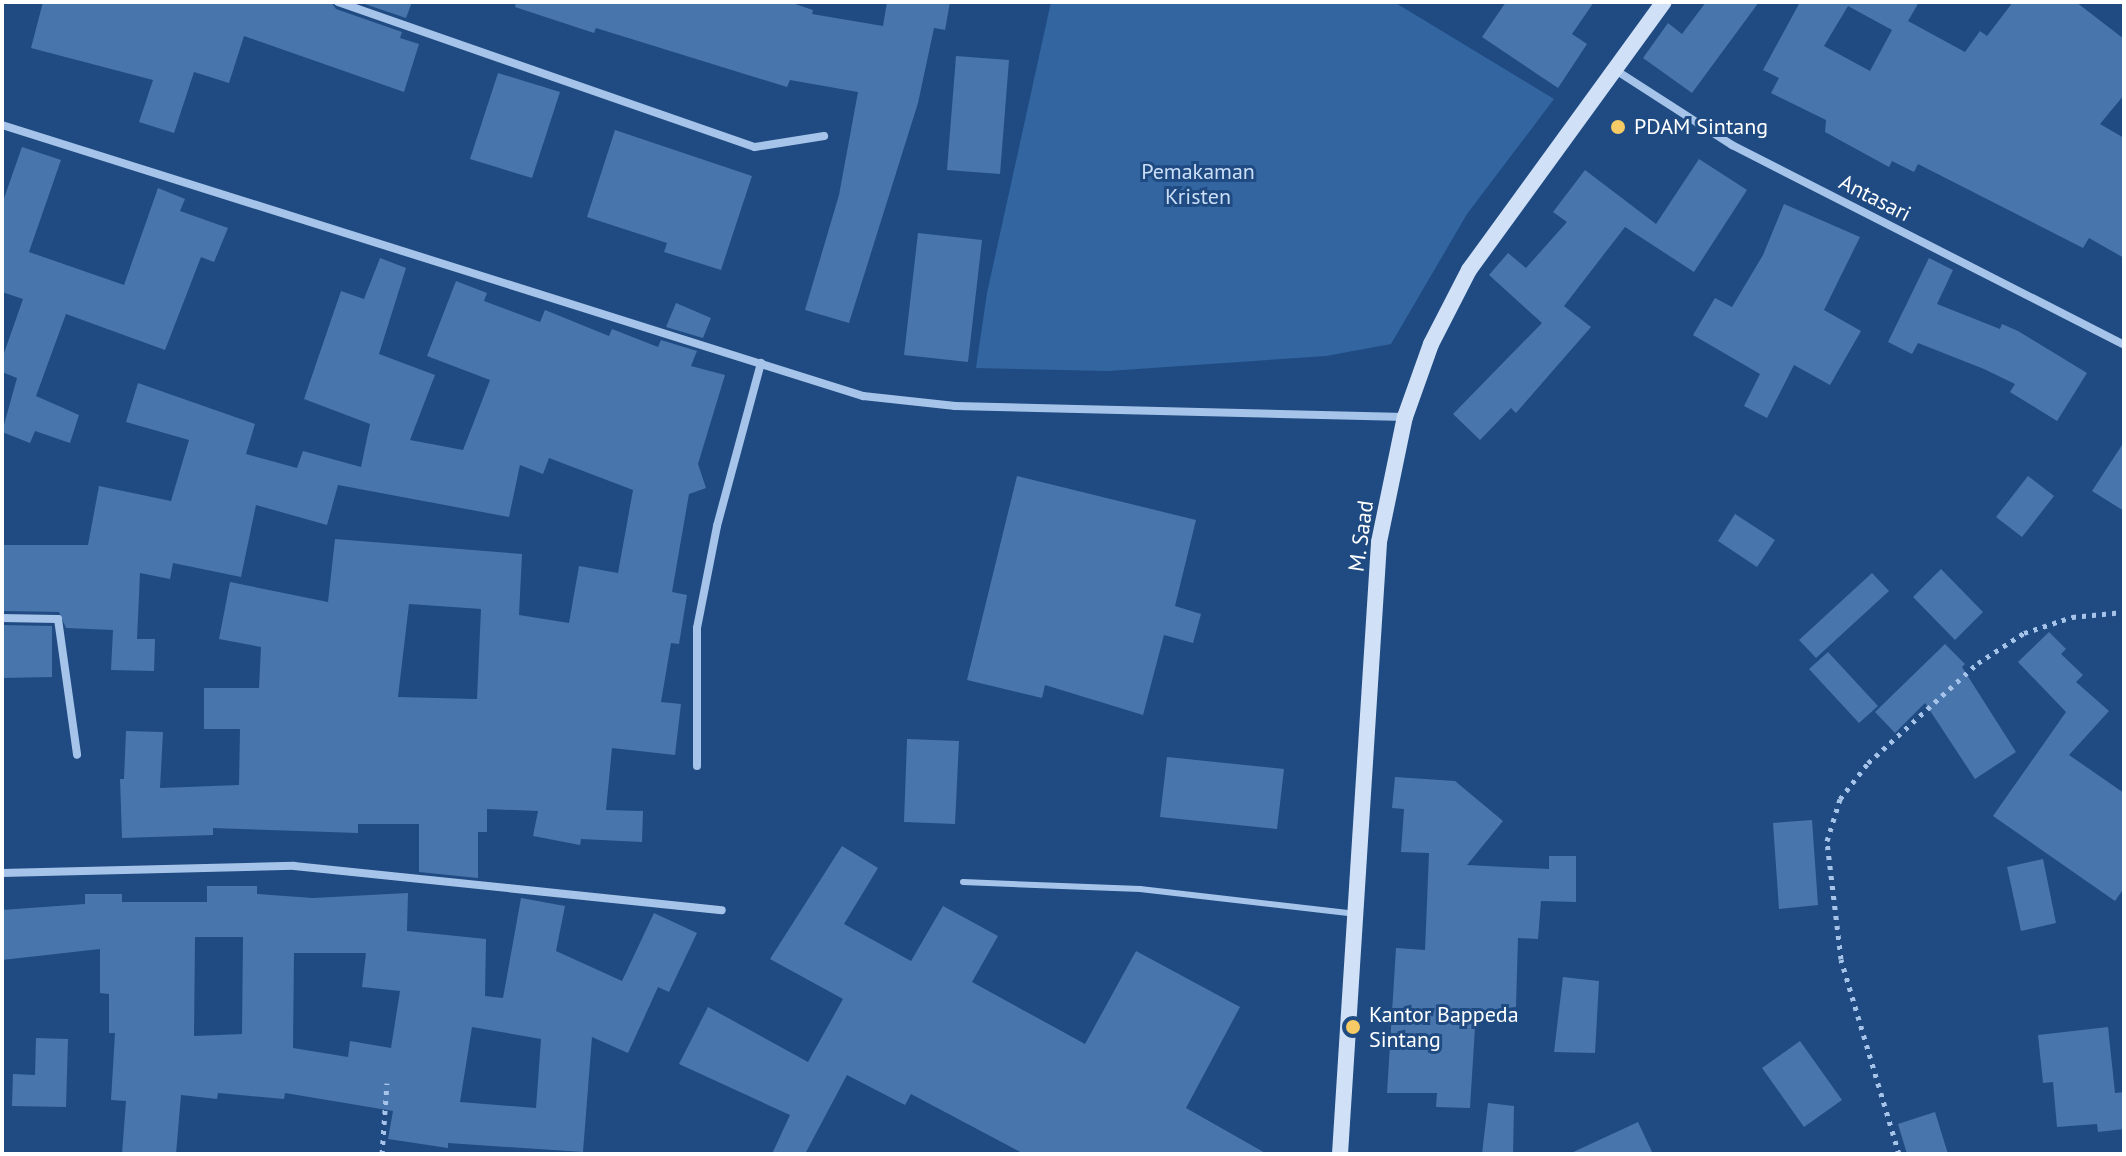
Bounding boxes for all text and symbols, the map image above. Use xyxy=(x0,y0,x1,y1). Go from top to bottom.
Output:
place label: PDAM Sintang xyxy=(1634,114,1768,140)
marker: PDAM Sintang xyxy=(1609,118,1627,136)
park label: Pemakaman Kristen xyxy=(1141,158,1255,210)
street label: Antasari xyxy=(1835,169,1915,227)
street label: M. Saad xyxy=(1343,498,1379,574)
place label: Kantor Bappeda Sintang xyxy=(1369,1001,1519,1052)
marker: Kantor Bappeda Sintang xyxy=(1344,1018,1362,1036)

